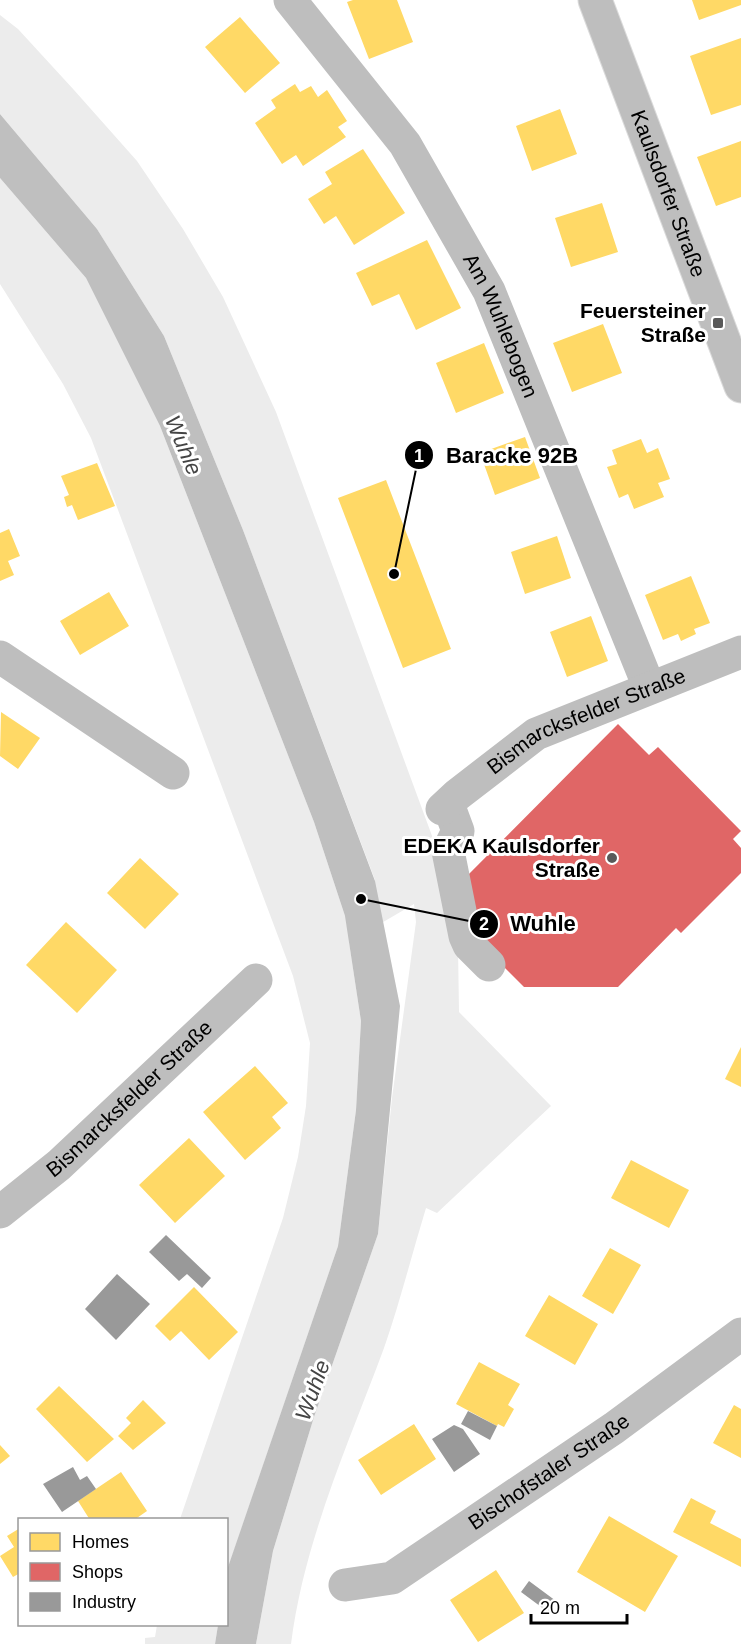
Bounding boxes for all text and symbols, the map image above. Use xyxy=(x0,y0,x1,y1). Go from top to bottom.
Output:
street label: Kaulsdorfer Straße xyxy=(627,107,711,280)
street label: Am Wuhlebogen xyxy=(459,249,543,401)
place label: Feuersteiner Straße xyxy=(580,299,706,346)
marker: Feuersteiner Straße xyxy=(711,316,725,330)
water label: Wuhle xyxy=(160,412,207,479)
callout: Baracke 92B xyxy=(404,435,590,475)
text: Baracke 92B xyxy=(446,443,578,468)
text: 1 xyxy=(414,446,424,466)
street label: Bismarcksfelder Straße xyxy=(482,663,689,778)
place label: EDEKA Kaulsdorfer Straße xyxy=(404,834,600,881)
marker: EDEKA Kaulsdorfer Straße xyxy=(605,851,619,865)
callout: Wuhle xyxy=(469,904,588,944)
text: Wuhle xyxy=(510,911,576,936)
text: 2 xyxy=(479,914,489,934)
street label: Bismarcksfelder Straße xyxy=(42,1015,217,1181)
water label: Wuhle xyxy=(290,1357,335,1424)
street label: Bischofstaler Straße xyxy=(464,1409,634,1534)
legend xyxy=(18,1518,228,1626)
text: Homes xyxy=(72,1532,129,1552)
text: Shops xyxy=(72,1562,123,1582)
scale bar xyxy=(531,1587,627,1625)
text: Industry xyxy=(72,1592,136,1612)
text: 20 m xyxy=(540,1598,580,1618)

